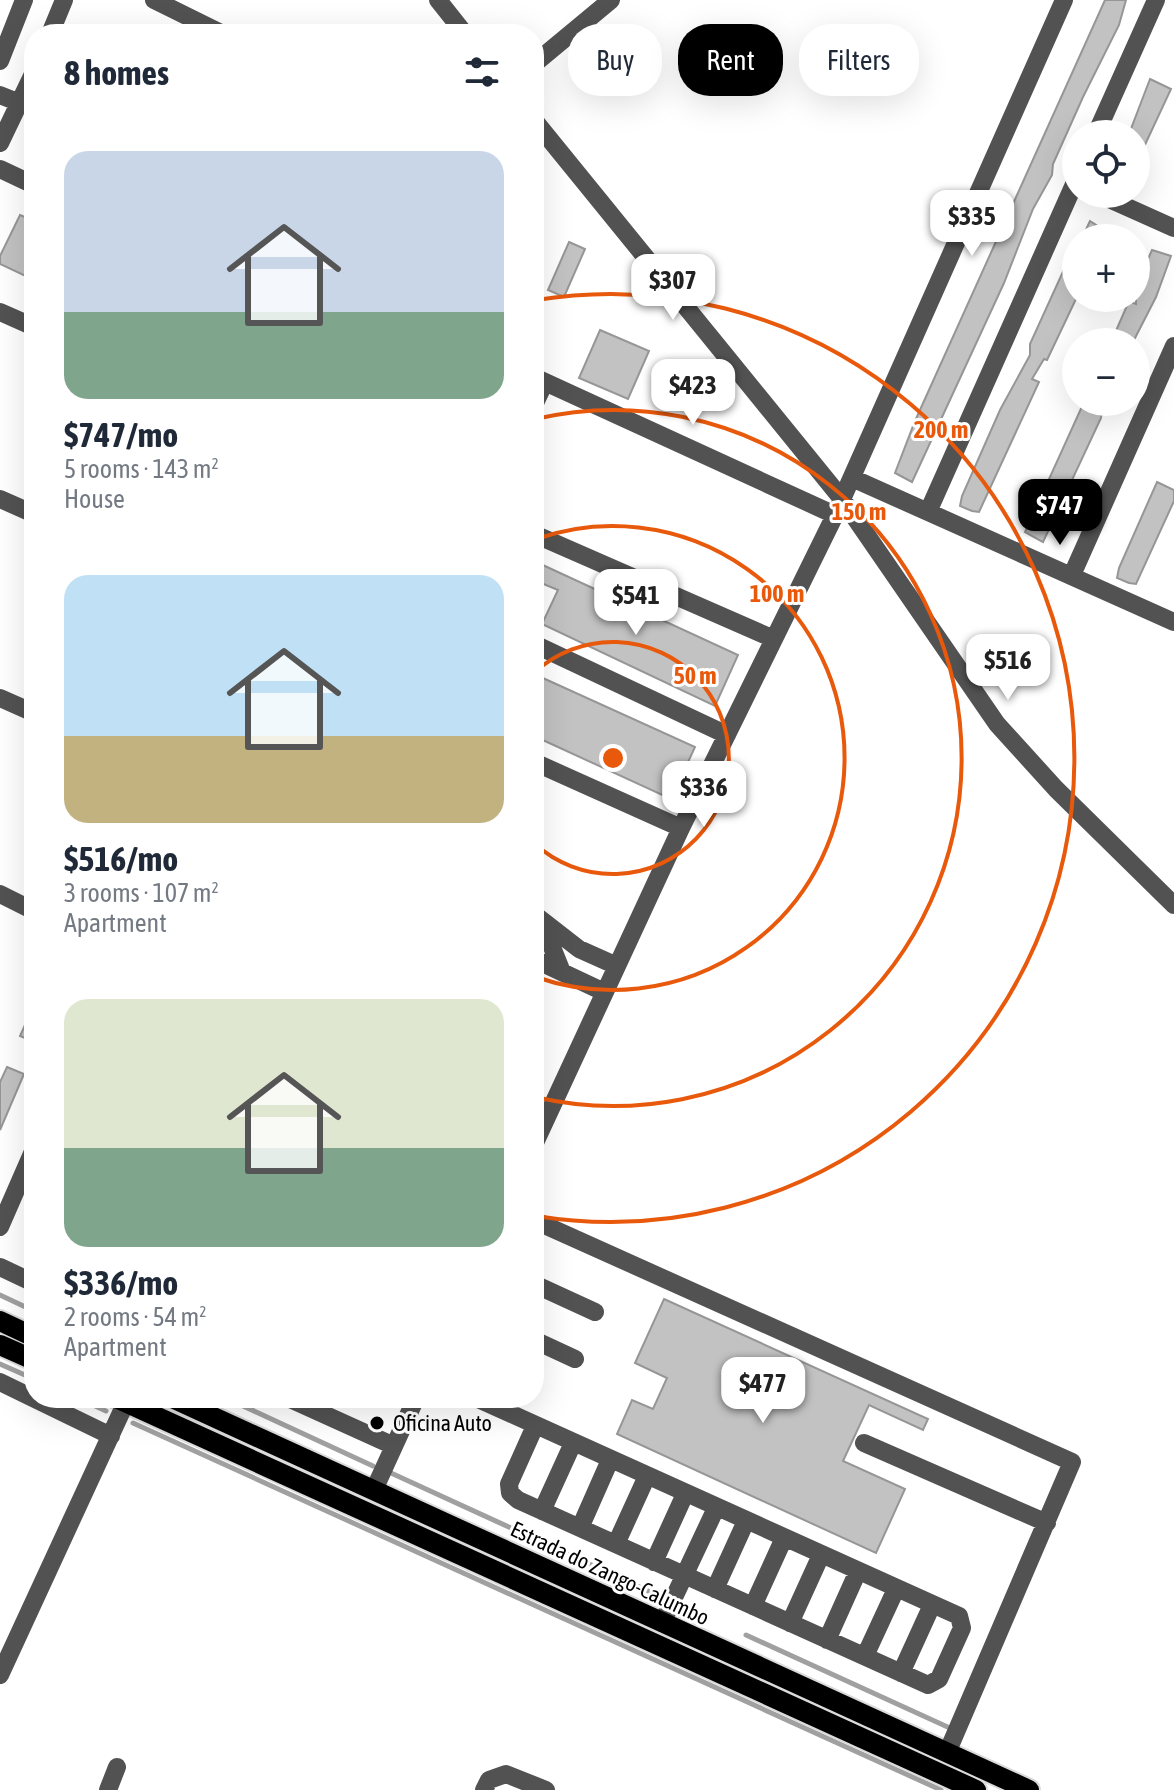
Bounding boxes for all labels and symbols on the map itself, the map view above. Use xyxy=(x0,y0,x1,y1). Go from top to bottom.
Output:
pin: $335 xyxy=(925,190,1019,258)
pin: $307 xyxy=(626,254,720,322)
pin: $423 xyxy=(646,359,740,427)
text: 200 m xyxy=(914,416,968,443)
pin: $747 xyxy=(1013,479,1107,547)
text: 150 m xyxy=(832,498,886,525)
pin: $541 xyxy=(589,569,683,637)
text: 100 m xyxy=(750,580,804,607)
pin: $516 xyxy=(961,634,1055,702)
text: 50 m xyxy=(673,662,717,689)
centre of rings xyxy=(599,744,627,772)
pin: $336 xyxy=(657,761,751,829)
pin: $477 xyxy=(716,1357,810,1425)
place label: Oficina Auto xyxy=(393,1410,492,1436)
marker: Oficina Auto xyxy=(368,1414,386,1432)
street label: Estrada do Zango-Calumbo xyxy=(507,1516,713,1630)

